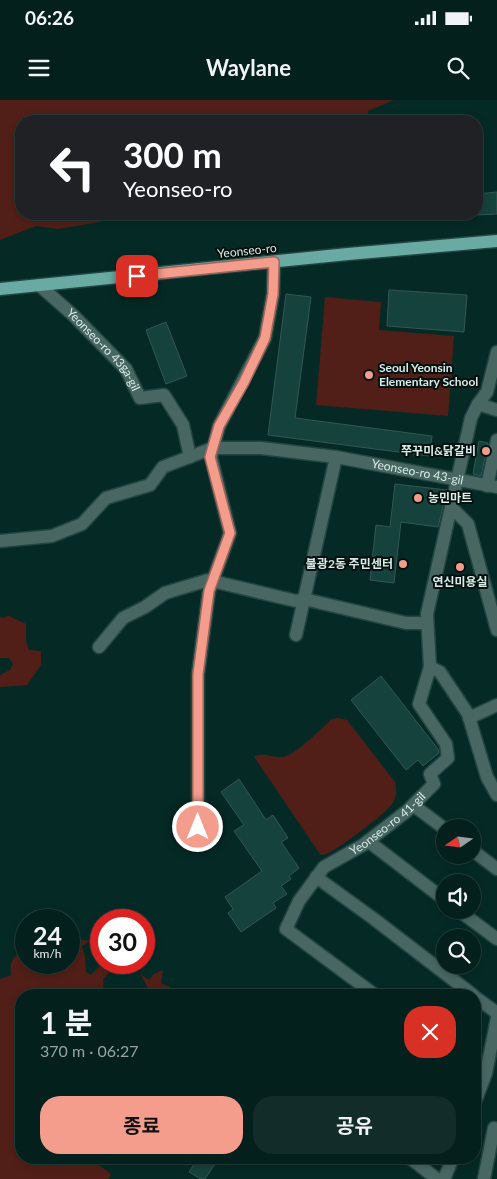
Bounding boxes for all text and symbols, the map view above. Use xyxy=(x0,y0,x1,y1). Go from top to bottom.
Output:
text: 06:26 xyxy=(25,6,74,29)
icon: menu xyxy=(25,54,53,82)
text: Waylane xyxy=(206,54,291,81)
icon: search xyxy=(444,54,472,82)
text: 300 m xyxy=(123,133,222,175)
icon: left xyxy=(40,135,105,200)
text: Yeonseo-ro xyxy=(123,175,233,202)
street label: Yeonseo-ro xyxy=(216,240,278,261)
pin xyxy=(116,255,158,297)
icon: arrive xyxy=(123,262,151,290)
street label: Yeonseo-ro 43ga-gil xyxy=(64,305,144,393)
place label: Seoul Yeonsin Elementary School xyxy=(379,360,478,389)
marker: Seoul Yeonsin Elementary School xyxy=(363,369,375,381)
place label: 쭈꾸미&닭갈비 xyxy=(401,443,476,458)
marker: 쭈꾸미&닭갈비 xyxy=(480,445,492,457)
street label: Yeonseo-ro 43-gil xyxy=(370,456,465,488)
place label: 농민마트 xyxy=(428,490,472,505)
marker: 농민마트 xyxy=(412,492,424,504)
place label: 불광2동 주민센터 xyxy=(306,556,393,571)
marker: 불광2동 주민센터 xyxy=(397,558,409,570)
marker: 연신미용실 xyxy=(454,561,466,573)
place label: 연신미용실 xyxy=(432,574,488,589)
street label: Yeonseo-ro 41-gil xyxy=(347,789,428,858)
position arrow xyxy=(171,800,223,852)
north arrow xyxy=(436,819,481,864)
map controls xyxy=(436,819,481,974)
button: sound xyxy=(436,874,481,919)
speed limit sign: 30 xyxy=(90,909,155,974)
text: 24 xyxy=(33,920,62,950)
button: search xyxy=(436,929,481,974)
text: km/h xyxy=(33,946,62,961)
text: 1 분 xyxy=(40,1004,92,1040)
button: close xyxy=(404,1006,456,1058)
text: 370 m · 06:27 xyxy=(40,1041,139,1060)
button: 종료 xyxy=(40,1096,243,1154)
button: 공유 xyxy=(253,1096,456,1154)

